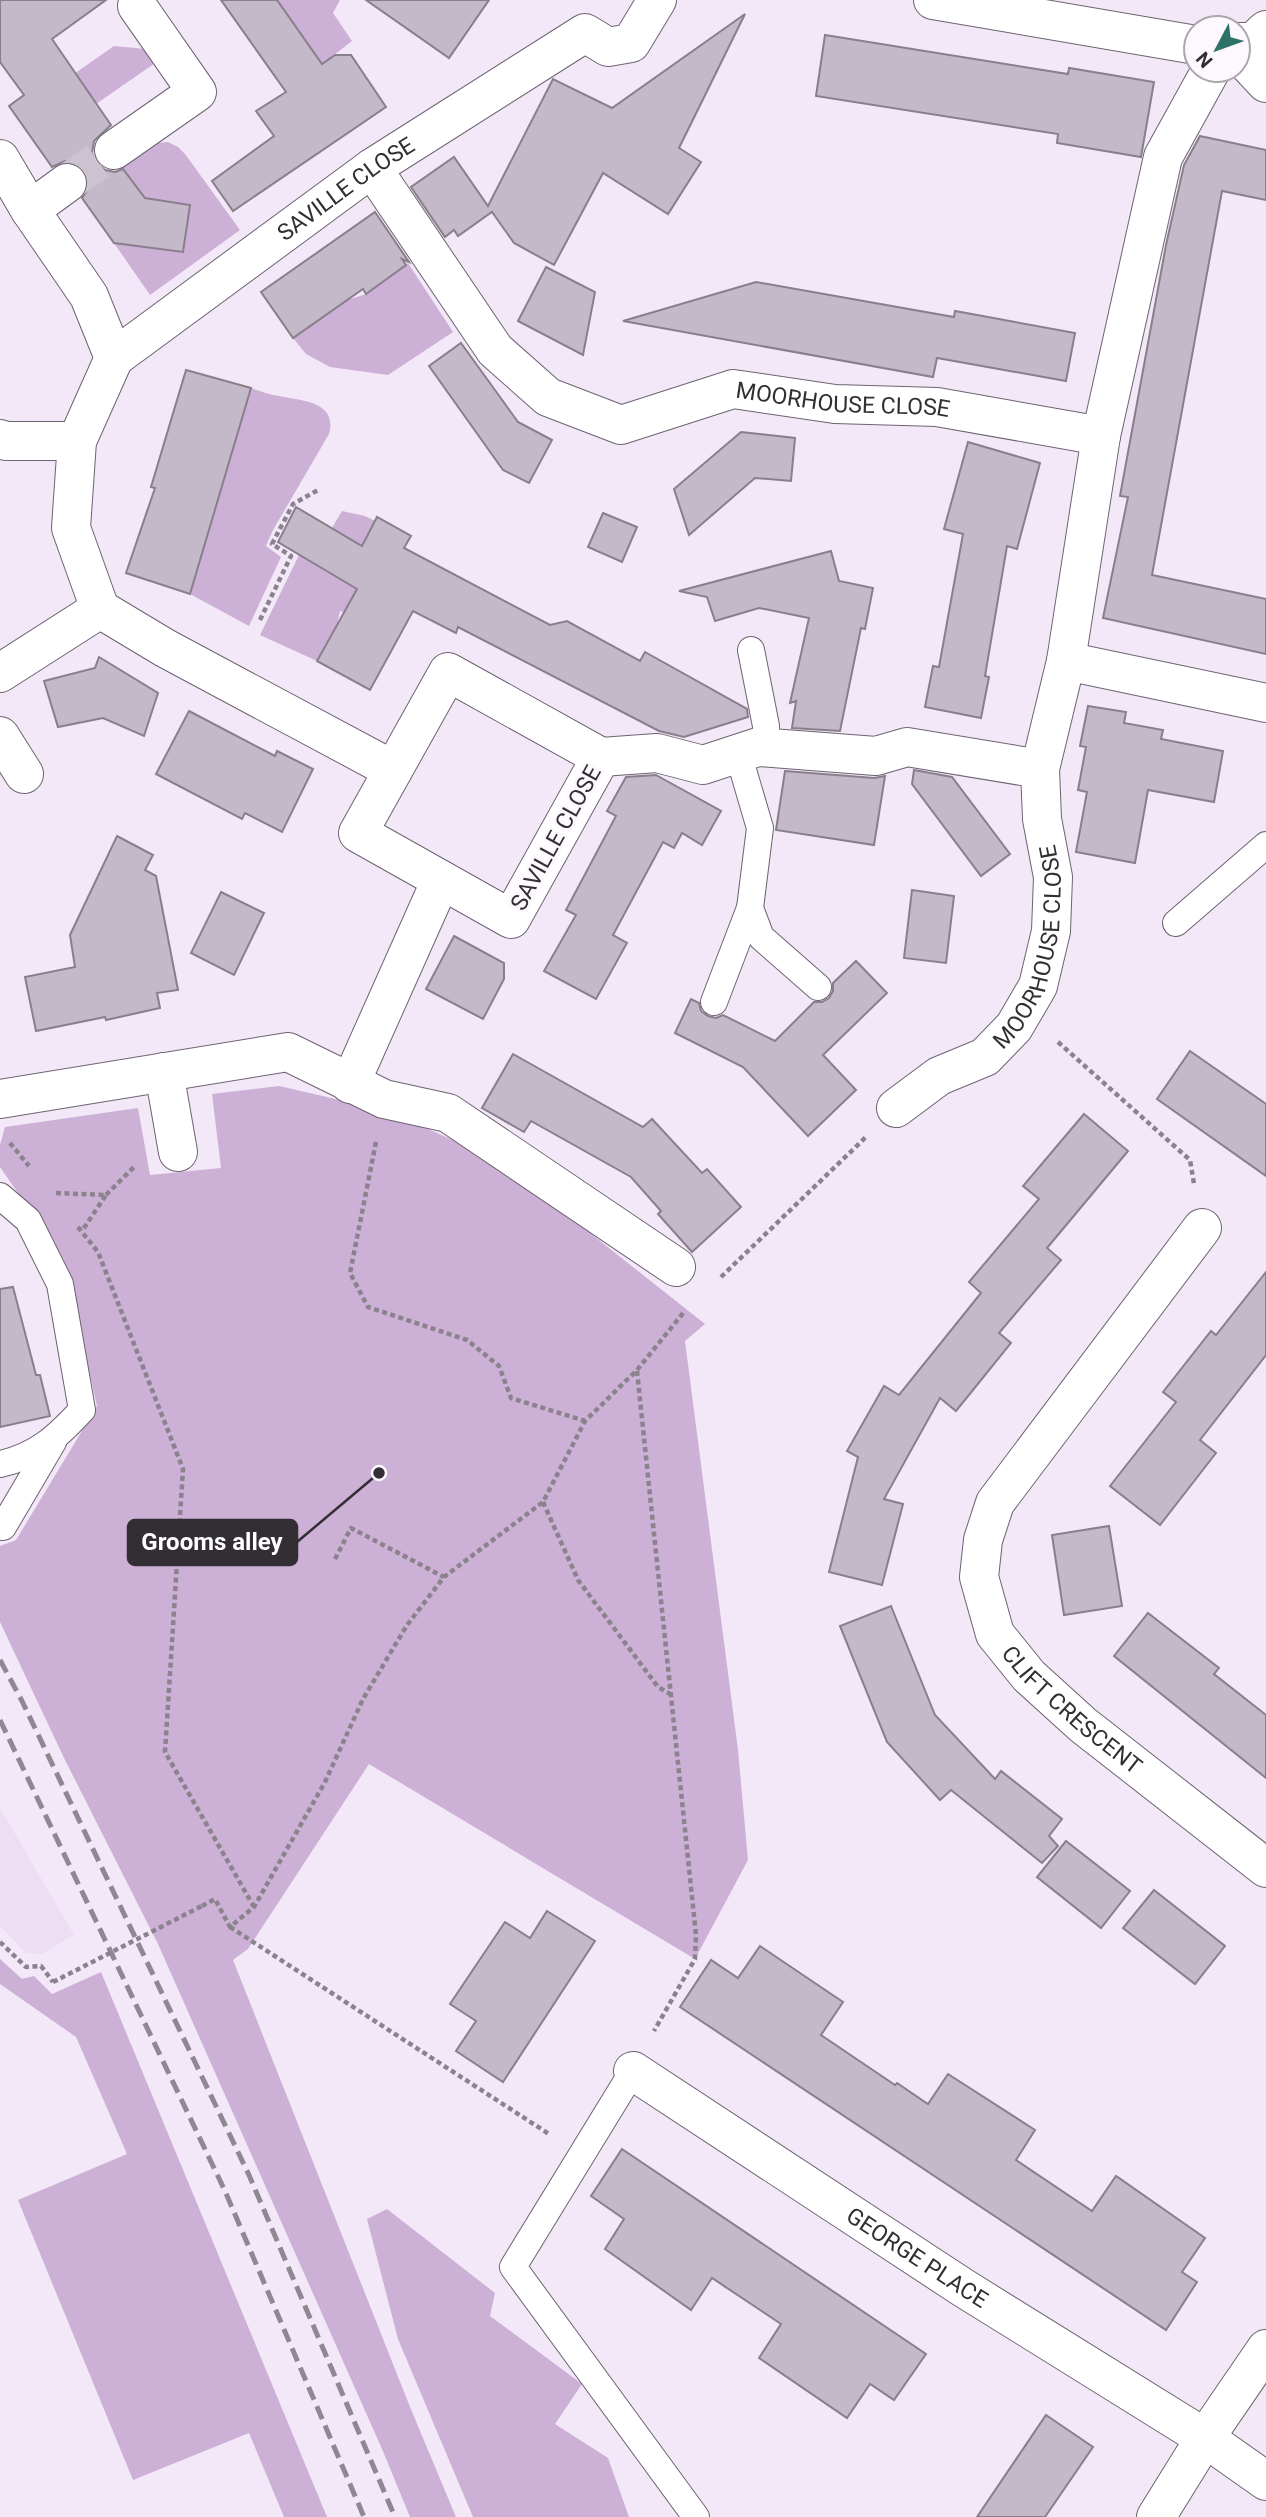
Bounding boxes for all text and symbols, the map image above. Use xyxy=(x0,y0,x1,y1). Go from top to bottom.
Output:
north arrow xyxy=(1182,14,1252,84)
text: N xyxy=(1191,47,1218,72)
street label: SAVILLE CLOSE xyxy=(272,131,419,247)
street label: MOORHOUSE CLOSE xyxy=(734,376,952,423)
street label: SAVILLE CLOSE xyxy=(505,761,607,915)
street label: MOORHOUSE CLOSE xyxy=(987,843,1067,1054)
callout: Grooms alley xyxy=(128,1520,297,1565)
text: Grooms alley xyxy=(141,1528,284,1556)
street label: CLIFT CRESCENT xyxy=(996,1640,1148,1780)
street label: GEORGE PLACE xyxy=(842,2201,993,2313)

